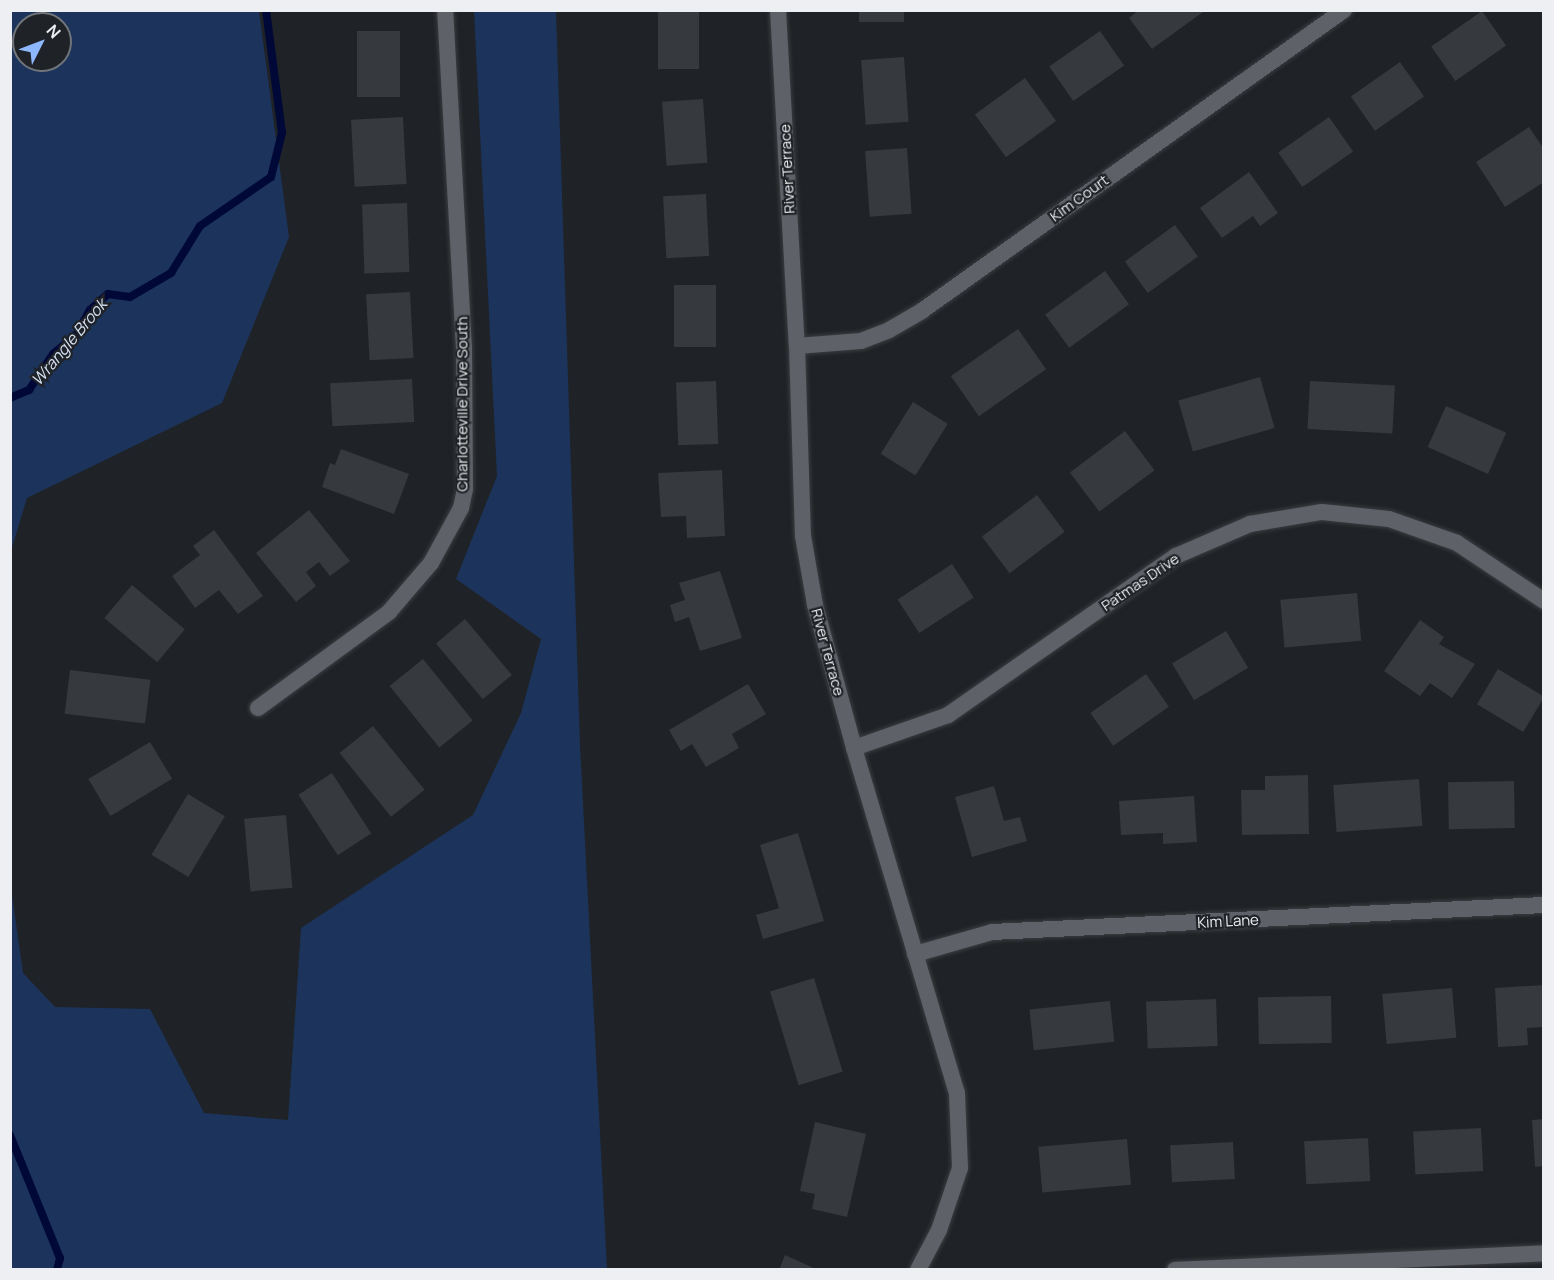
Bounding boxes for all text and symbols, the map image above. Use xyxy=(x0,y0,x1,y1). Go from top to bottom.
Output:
north arrow xyxy=(12,12,72,72)
text: N xyxy=(42,20,66,43)
street label: River Terrace xyxy=(776,124,798,214)
street label: Kim Court xyxy=(1046,171,1112,225)
water label: Wrangle Brook xyxy=(27,295,111,389)
street label: Charlotteville Drive South xyxy=(453,316,471,492)
street label: Patmas Drive xyxy=(1098,549,1182,615)
street label: River Terrace xyxy=(808,606,848,698)
street label: Kim Lane xyxy=(1197,910,1259,932)

